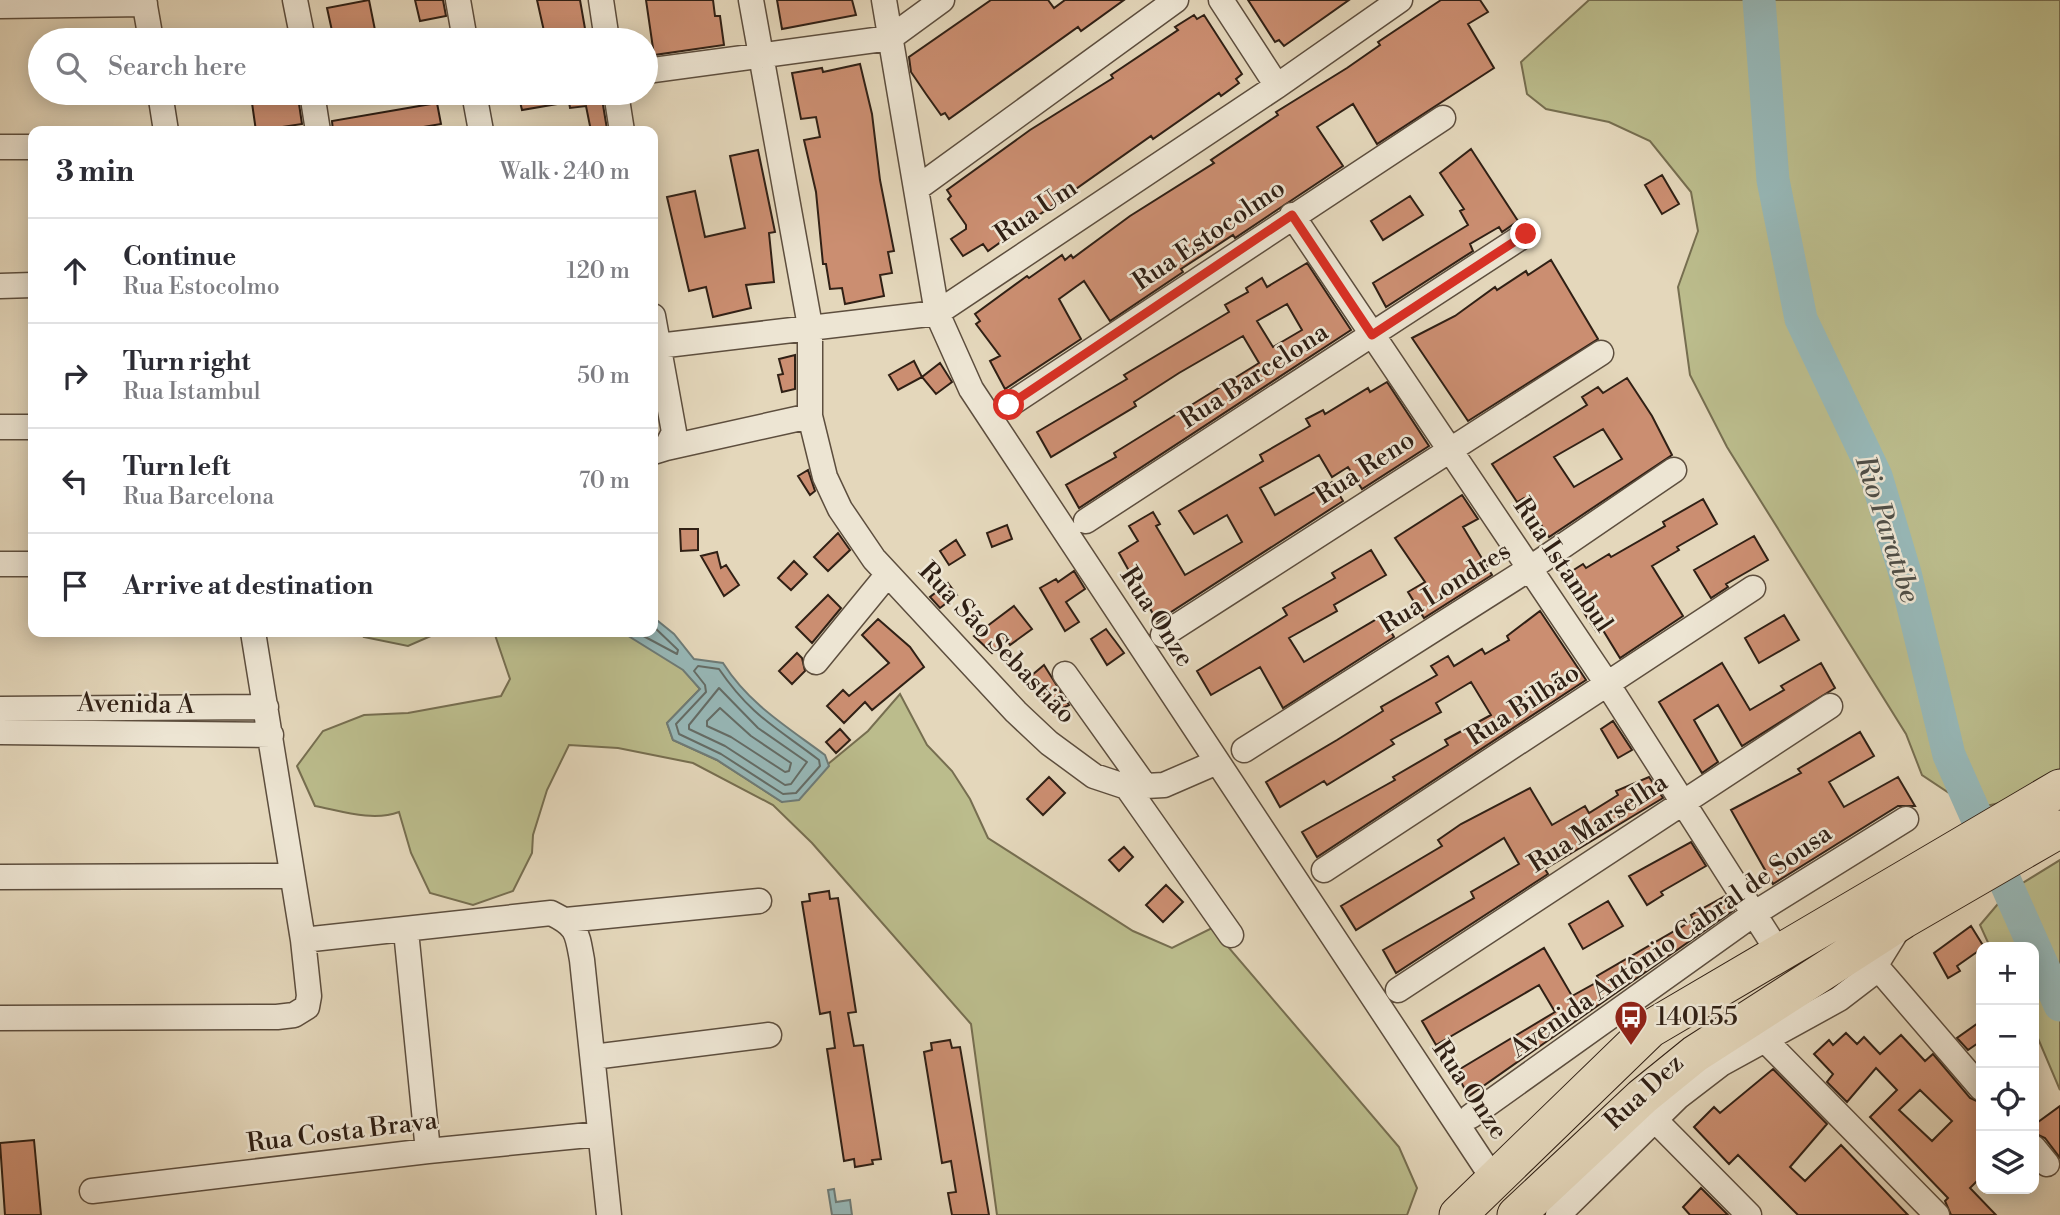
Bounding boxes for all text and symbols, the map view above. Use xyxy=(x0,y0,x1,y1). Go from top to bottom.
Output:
search box xyxy=(28,28,658,105)
icon: search xyxy=(52,48,90,86)
text: Search here xyxy=(108,51,247,83)
text: 3 min xyxy=(56,153,134,191)
text: Walk · 240 m xyxy=(500,158,630,186)
street label: Rua Um xyxy=(989,172,1084,250)
street label: Rua Estocolmo xyxy=(1127,172,1291,298)
route end xyxy=(1510,218,1541,249)
text: Continue xyxy=(123,241,236,273)
icon: ahead xyxy=(56,252,94,290)
text: 120 m xyxy=(566,257,630,285)
text: Rua Estocolmo xyxy=(123,273,280,301)
street label: Rua Barcelona xyxy=(1174,316,1335,436)
text: Turn right xyxy=(123,346,251,378)
icon: right xyxy=(56,357,94,395)
text: 50 m xyxy=(577,362,630,390)
text: Rua Istambul xyxy=(123,378,261,406)
route start xyxy=(993,389,1024,420)
street label: Rua Reno xyxy=(1309,424,1421,512)
water label: Rio Paratibe xyxy=(1847,450,1927,607)
text: Turn left xyxy=(123,451,231,483)
icon: left xyxy=(56,462,94,500)
text: 70 m xyxy=(579,467,630,495)
text: Rua Barcelona xyxy=(123,483,274,511)
street label: Rua Istambul xyxy=(1506,492,1620,639)
street label: Rua Londres xyxy=(1373,535,1517,641)
street label: Rua São Sebastião xyxy=(912,555,1082,731)
street label: Rua Onze xyxy=(1113,561,1201,673)
icon: arrive xyxy=(56,567,94,605)
text: Arrive at destination xyxy=(123,570,373,602)
street label: Rua Bilbão xyxy=(1460,657,1586,753)
street label: Avenida A xyxy=(76,687,196,721)
street label: Rua Marselha xyxy=(1522,766,1674,880)
street label: Avenida Antônio Cabral de Sousa xyxy=(1503,817,1839,1065)
map controls xyxy=(1976,942,2039,1194)
button: + xyxy=(1976,942,2039,1005)
bus stop icon: 140155 xyxy=(1612,998,1650,1047)
place label: 140155 xyxy=(1656,1001,1738,1033)
button: − xyxy=(1976,1005,2039,1068)
street label: Rua Onze xyxy=(1425,1034,1515,1146)
street label: Rua Dez xyxy=(1598,1047,1690,1137)
button: locate xyxy=(1976,1068,2039,1131)
street label: Rua Costa Brava xyxy=(245,1104,440,1160)
button: layers xyxy=(1976,1131,2039,1194)

